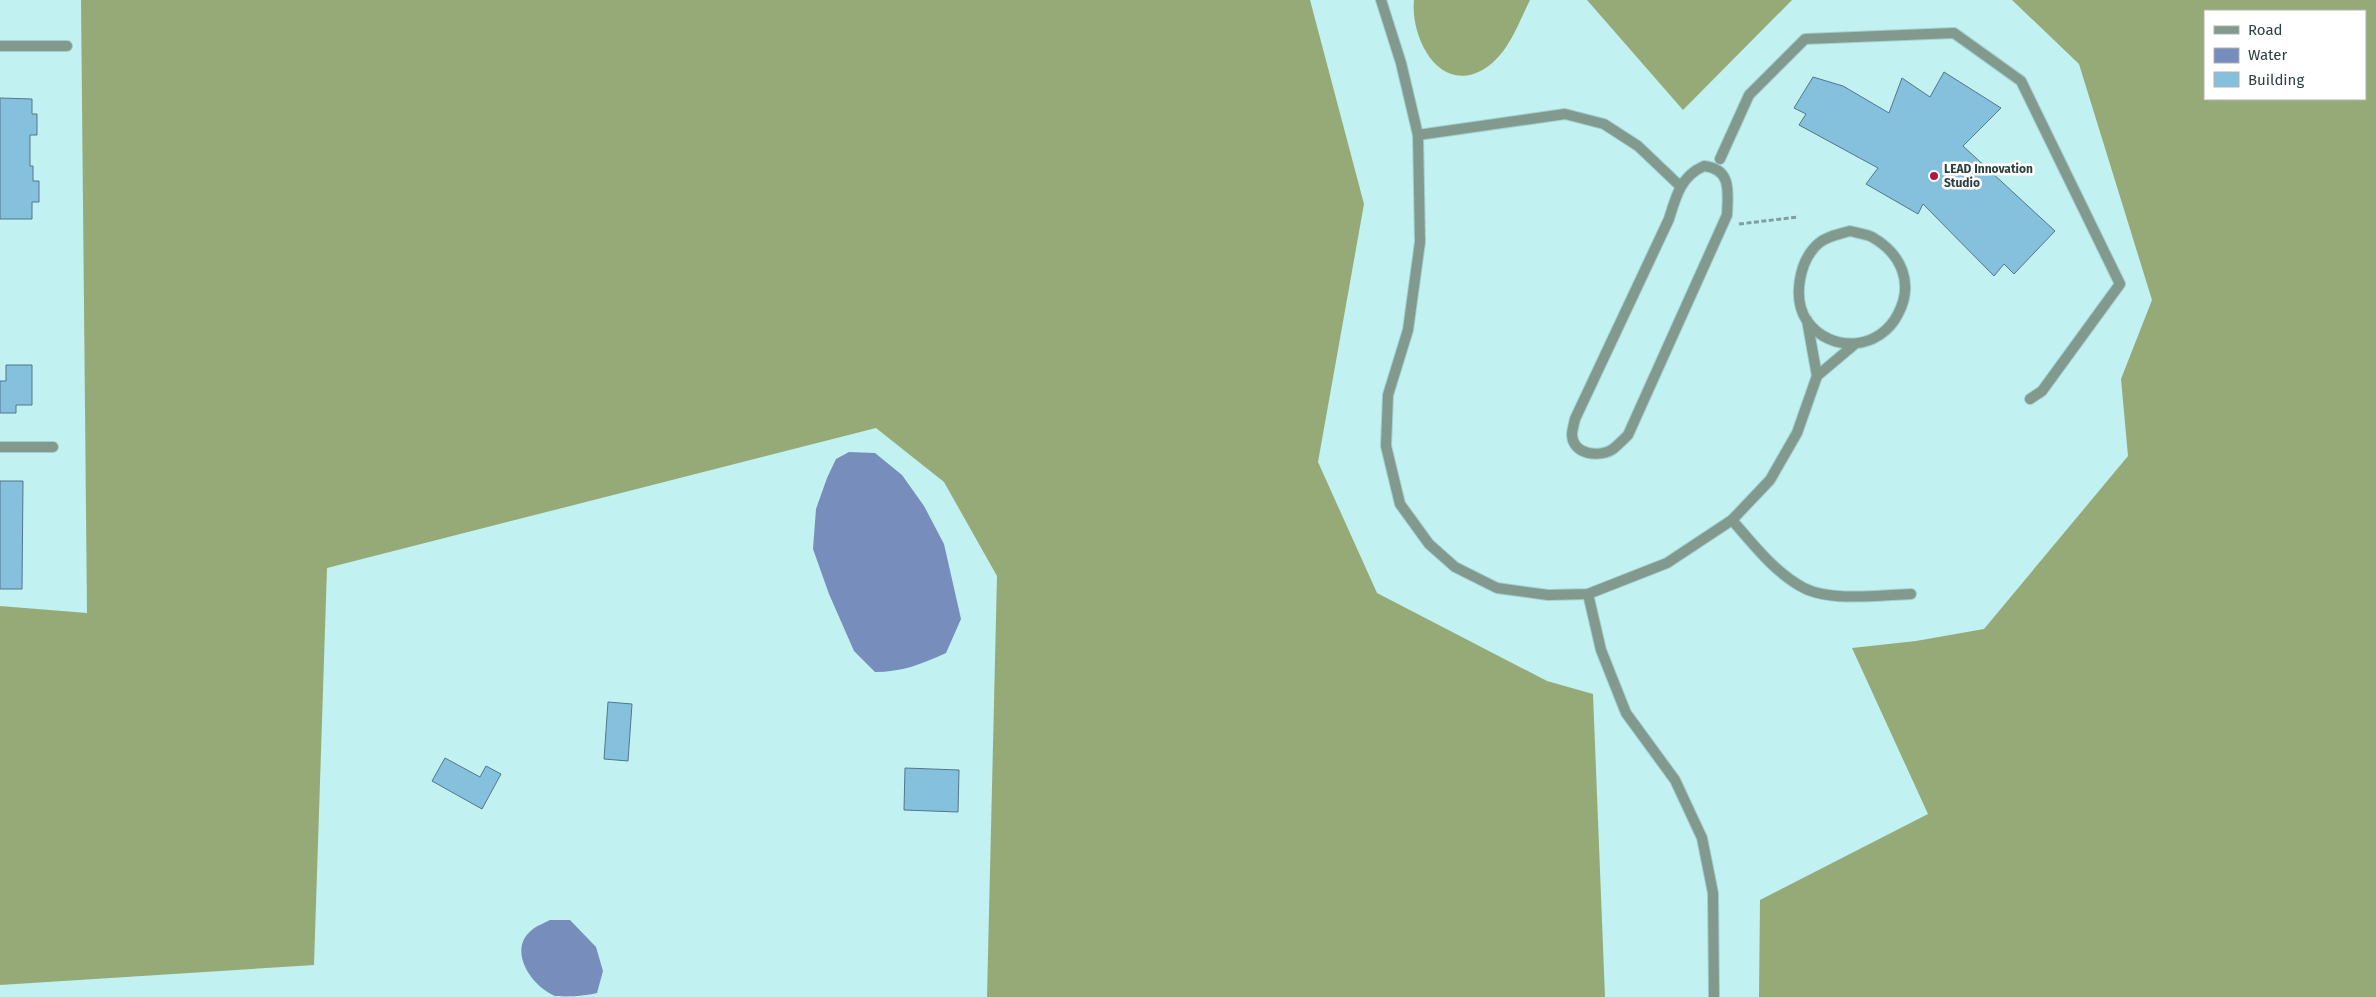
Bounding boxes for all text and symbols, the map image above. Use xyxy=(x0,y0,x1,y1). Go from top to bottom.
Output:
legend xyxy=(2204,10,2366,100)
text: Road xyxy=(2248,21,2283,39)
text: Water xyxy=(2248,46,2287,64)
text: Building xyxy=(2248,71,2304,89)
place label: LEAD Innovation Studio xyxy=(1944,162,2033,190)
marker: LEAD Innovation Studio xyxy=(1928,170,1940,182)

